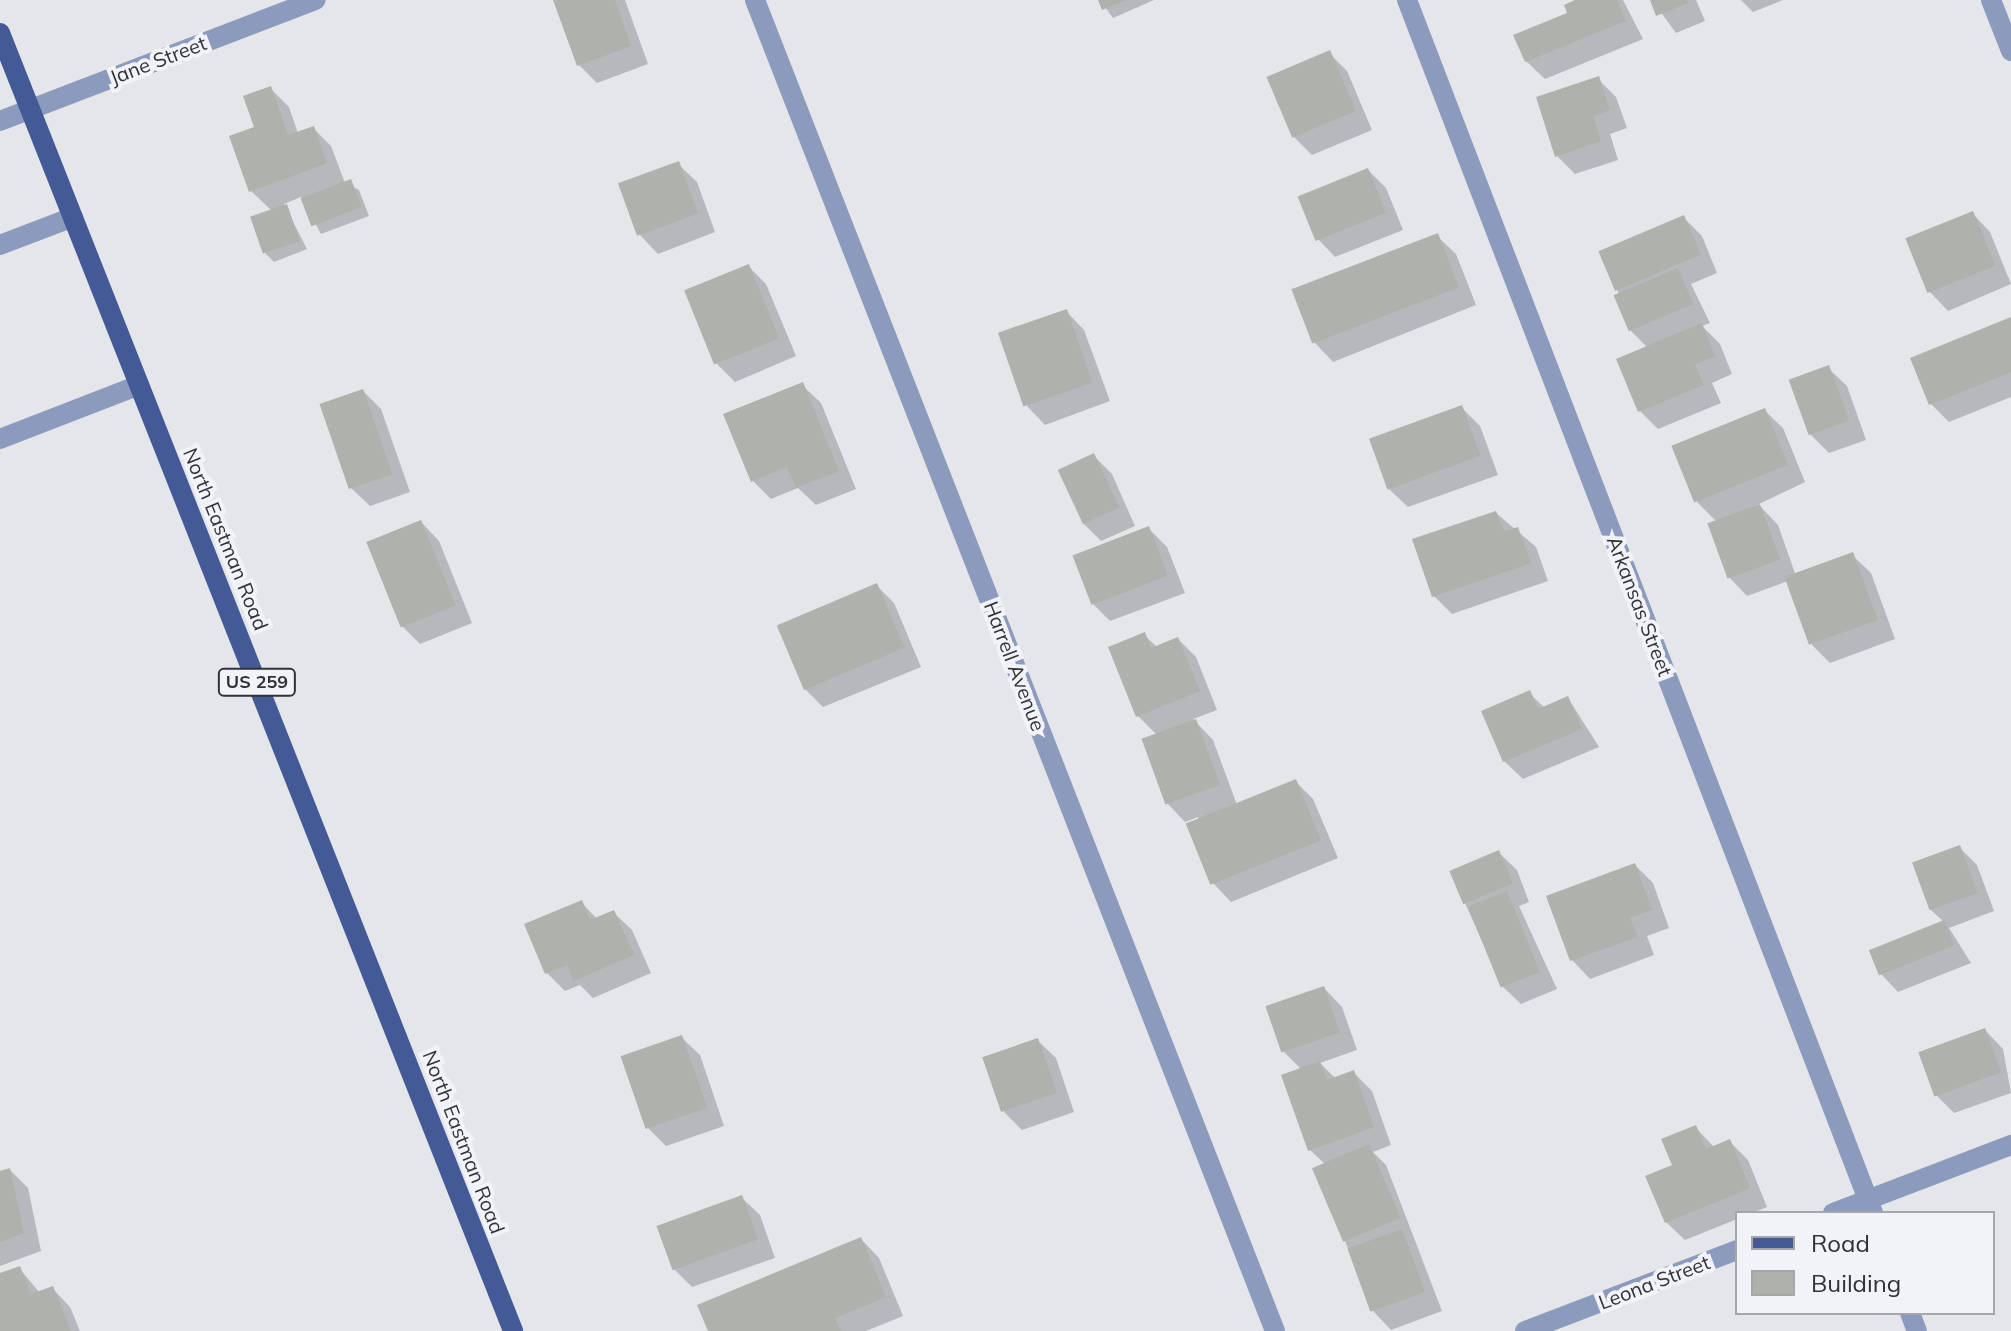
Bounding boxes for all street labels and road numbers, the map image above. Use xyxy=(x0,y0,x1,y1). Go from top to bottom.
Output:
street label: Jane Street xyxy=(106,31,210,89)
street label: North Eastman Road xyxy=(179,445,273,633)
street label: Arkansas Street xyxy=(1602,532,1678,680)
street label: Harrell Avenue xyxy=(979,598,1051,734)
road number: US 259 xyxy=(217,668,297,696)
street label: North Eastman Road xyxy=(418,1047,510,1237)
street label: Leona Street xyxy=(1595,1250,1713,1314)

